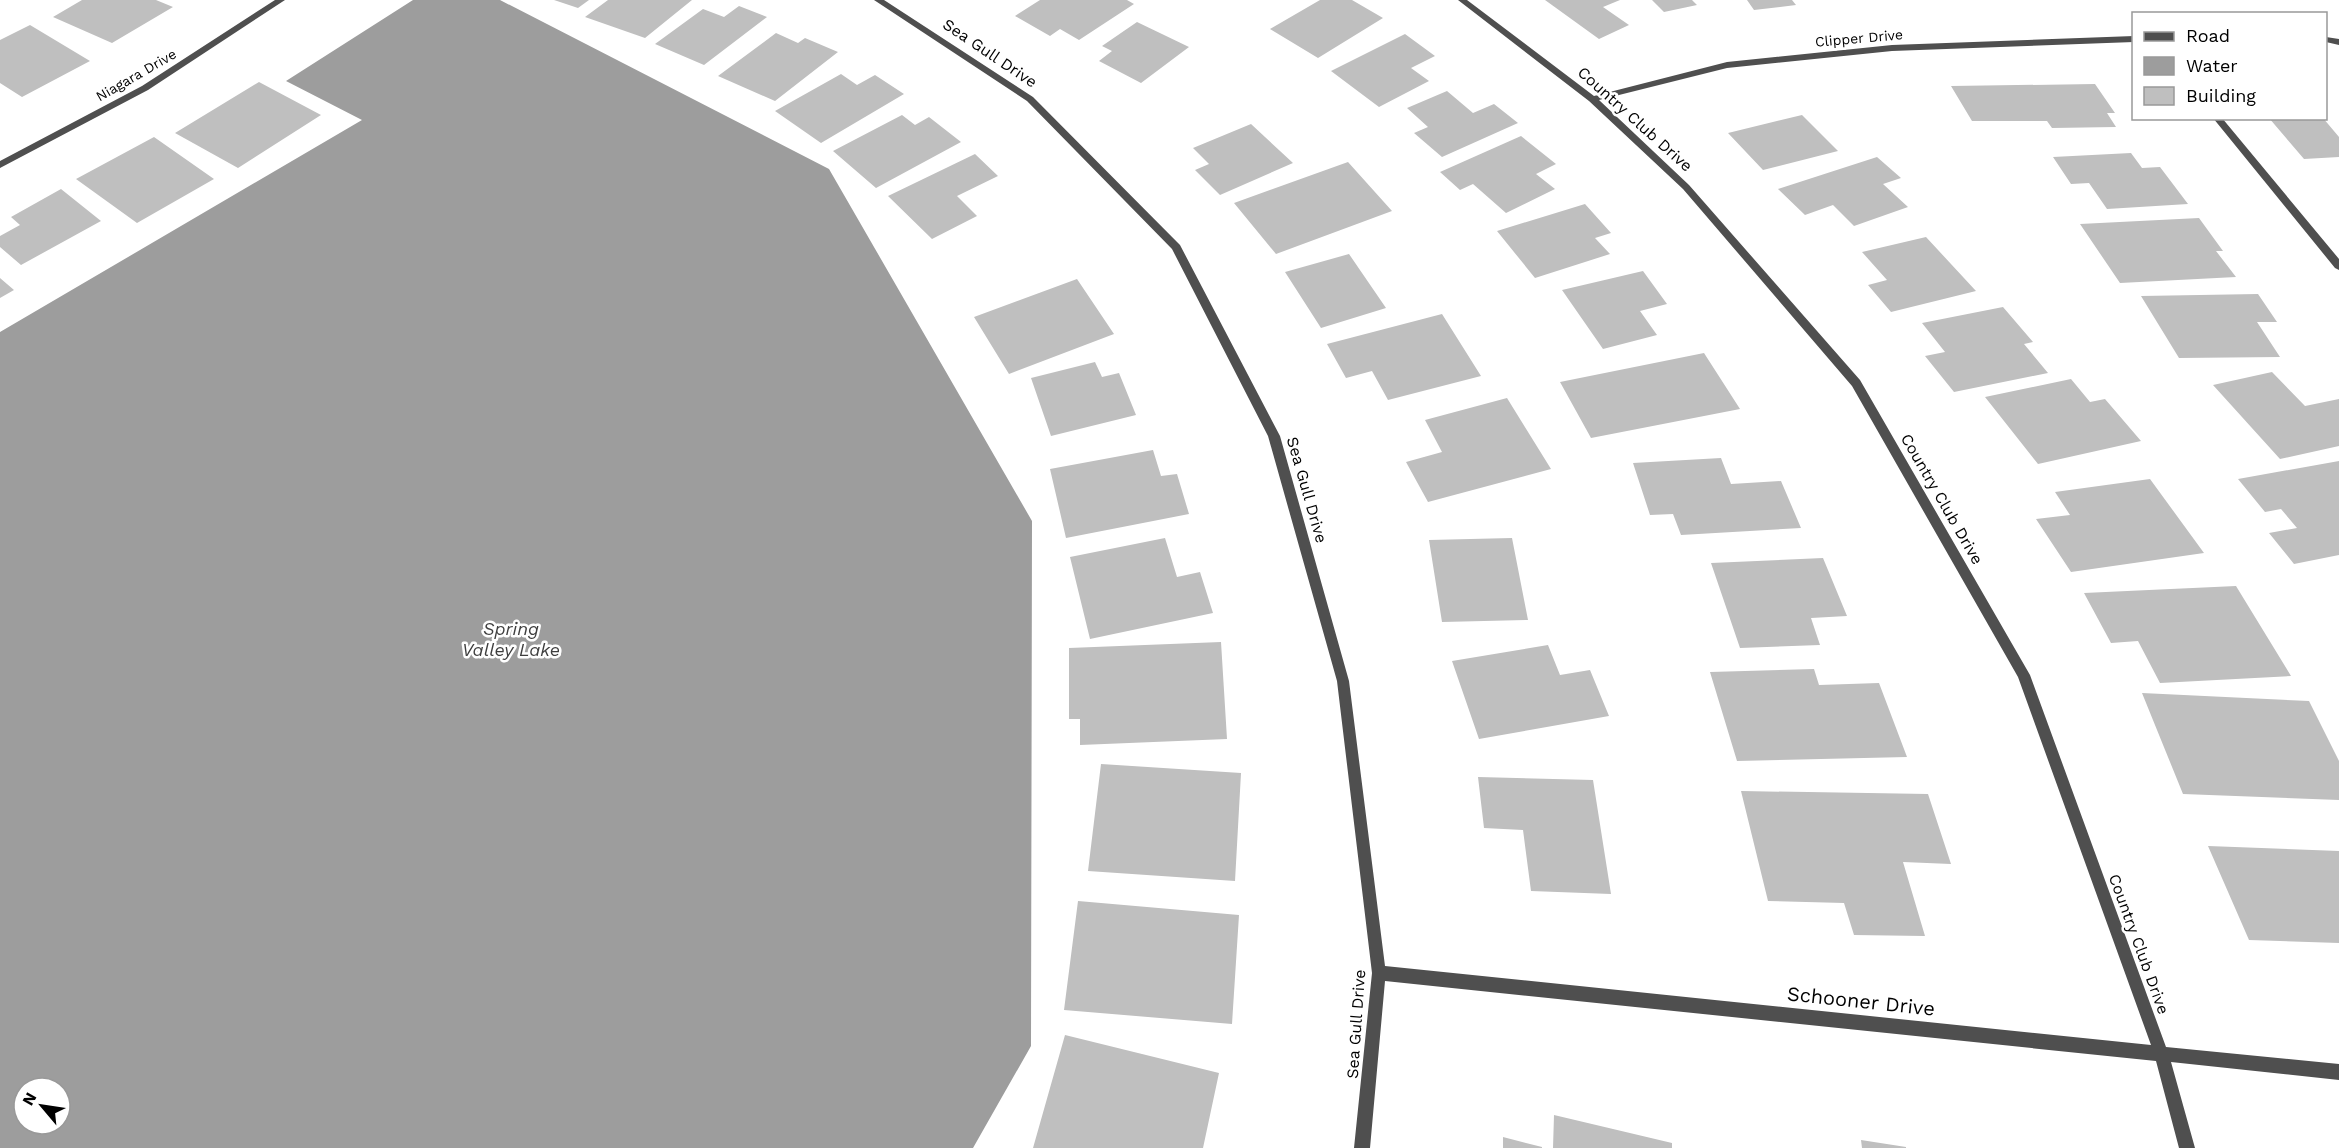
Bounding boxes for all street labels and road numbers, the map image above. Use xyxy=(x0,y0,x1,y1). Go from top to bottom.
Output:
street label: Sea Gull Drive xyxy=(939,14,1041,92)
street label: Clipper Drive xyxy=(1814,26,1904,50)
street label: Niagara Drive xyxy=(93,46,179,104)
street label: Country Club Drive xyxy=(1574,62,1696,176)
street label: Country Club Drive xyxy=(1897,430,1987,568)
street label: Sea Gull Drive xyxy=(1283,435,1331,545)
street label: Country Club Drive xyxy=(2105,871,2173,1017)
street label: Sea Gull Drive xyxy=(1343,969,1369,1079)
street label: Schooner Drive xyxy=(1786,981,1936,1021)

